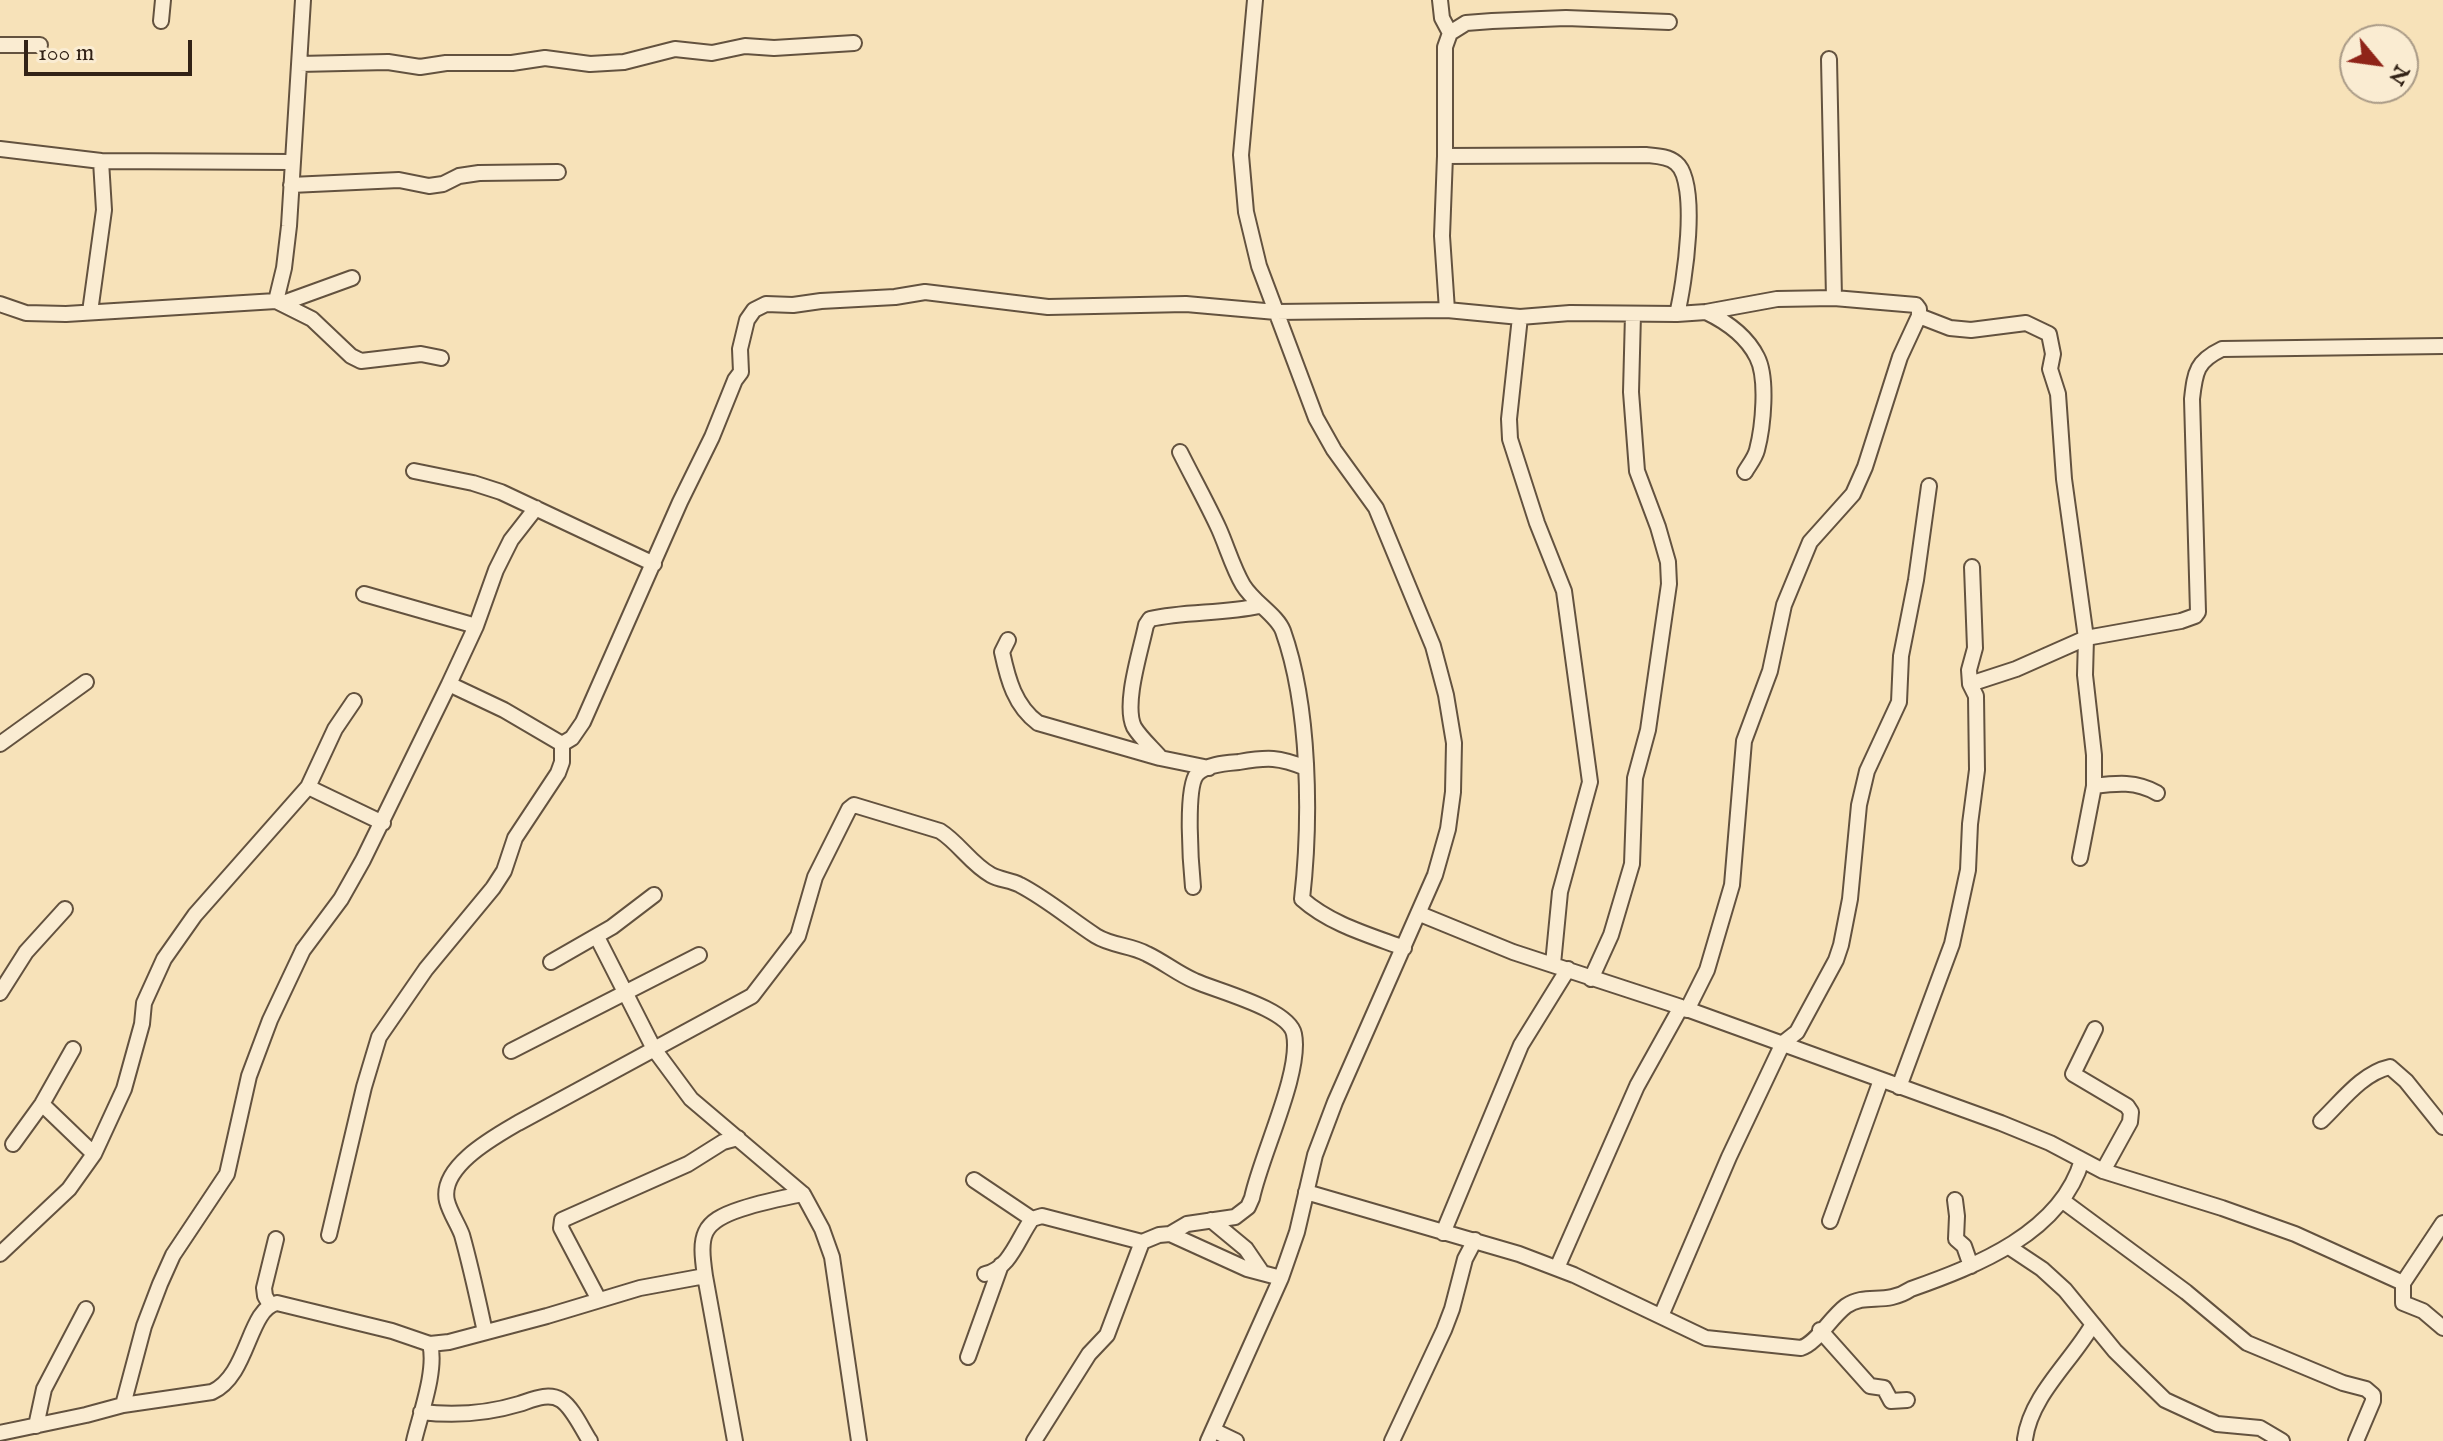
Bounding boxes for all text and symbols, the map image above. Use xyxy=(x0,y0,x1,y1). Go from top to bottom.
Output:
scale bar xyxy=(28,24,196,74)
north arrow xyxy=(2339,24,2419,104)
text: 100 m xyxy=(38,38,94,69)
text: N xyxy=(2381,60,2415,90)

